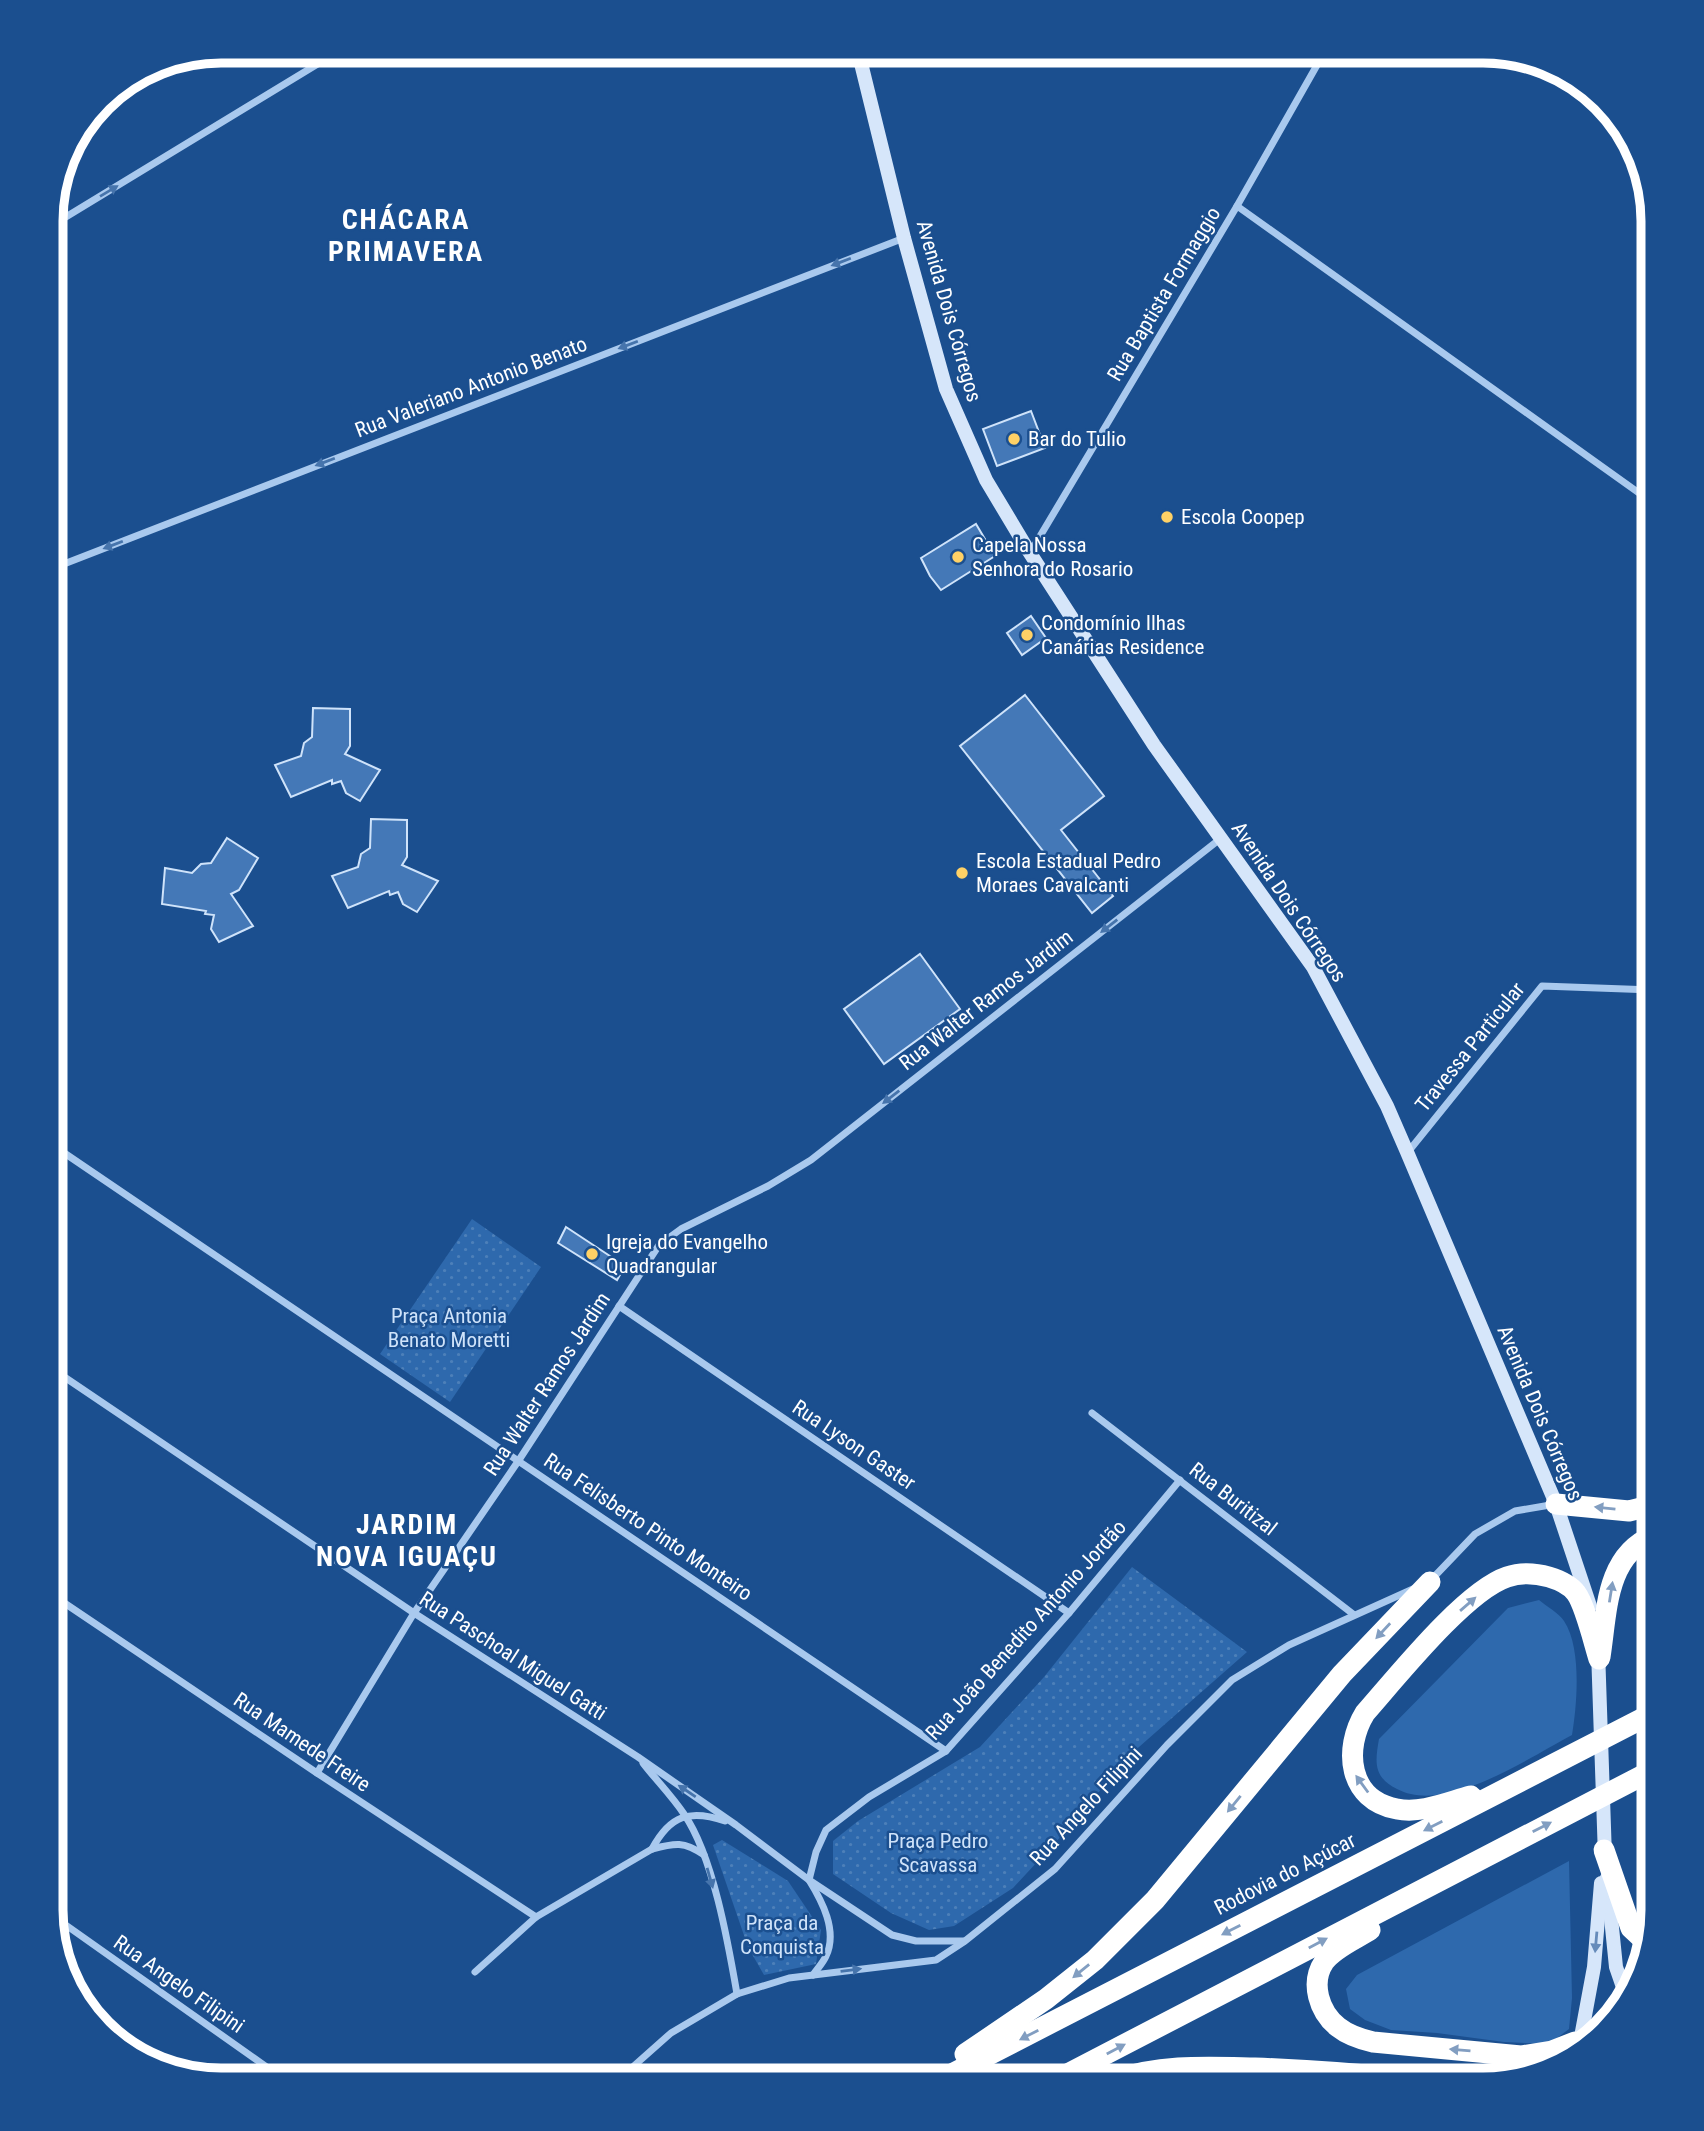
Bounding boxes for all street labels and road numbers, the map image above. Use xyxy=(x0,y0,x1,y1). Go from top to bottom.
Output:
street label: Rua Baptista Formaggio xyxy=(1103,203,1225,385)
street label: Avenida Dois Córregos xyxy=(912,217,986,405)
street label: Rua Valeriano Antonio Benato xyxy=(352,332,590,442)
street label: Avenida Dois Córregos xyxy=(1227,817,1351,987)
street label: Rua Walter Ramos Jardim xyxy=(895,925,1077,1075)
street label: Travessa Particular xyxy=(1411,977,1529,1117)
street label: Rua Walter Ramos Jardim xyxy=(479,1288,615,1480)
street label: Avenida Dois Córregos xyxy=(1492,1322,1588,1504)
street label: Rua Lyson Gaster xyxy=(788,1395,920,1495)
street label: Rua Felisberto Pinto Monteiro xyxy=(539,1448,757,1606)
street label: Rua Buritizal xyxy=(1185,1457,1281,1541)
street label: Rua João Benedito Antonio Jordão xyxy=(921,1515,1131,1745)
street label: Rua Paschoal Miguel Gatti xyxy=(415,1587,611,1725)
street label: Rua Mamede Freire xyxy=(229,1687,375,1797)
street label: Rua Angelo Filipini xyxy=(1025,1742,1147,1870)
street label: Rodovia do Açúcar xyxy=(1210,1828,1360,1920)
street label: Rua Angelo Filipini xyxy=(109,1930,249,2038)

